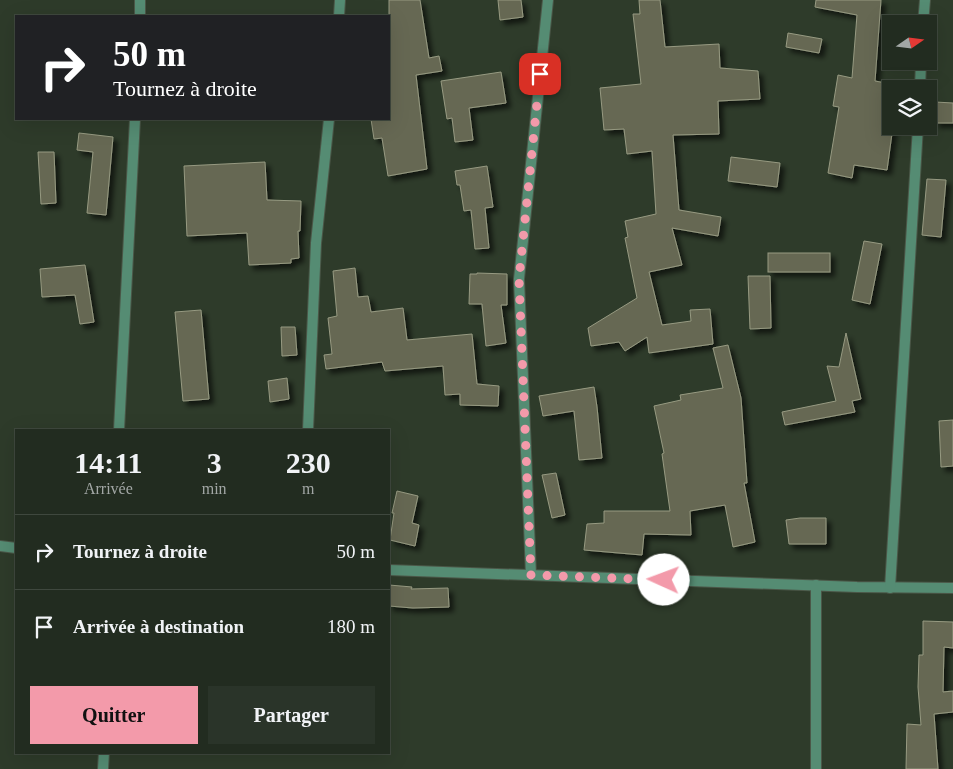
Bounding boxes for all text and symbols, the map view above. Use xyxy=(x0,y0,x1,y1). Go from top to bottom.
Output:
north arrow xyxy=(882,15,938,70)
map controls xyxy=(882,15,937,135)
icon: right xyxy=(30,35,95,100)
text: 50 m xyxy=(113,35,186,74)
pin xyxy=(519,53,561,95)
icon: arrive xyxy=(526,60,554,88)
text: Tournez à droite xyxy=(113,76,257,101)
button: layers xyxy=(882,80,937,135)
text: 14:11 xyxy=(74,446,143,479)
text: 3 xyxy=(207,446,222,479)
text: 230 xyxy=(286,446,331,479)
text: Arrivée xyxy=(84,480,133,497)
text: min xyxy=(202,480,227,497)
text: m xyxy=(302,480,315,497)
icon: right xyxy=(30,538,58,566)
text: Tournez à droite xyxy=(73,541,207,562)
text: 50 m xyxy=(336,541,375,562)
position arrow xyxy=(637,553,689,605)
icon: arrive xyxy=(30,613,58,641)
text: Arrivée à destination xyxy=(73,616,244,637)
text: 180 m xyxy=(327,616,375,637)
button: Quitter xyxy=(30,686,198,744)
button: Partager xyxy=(208,686,375,744)

